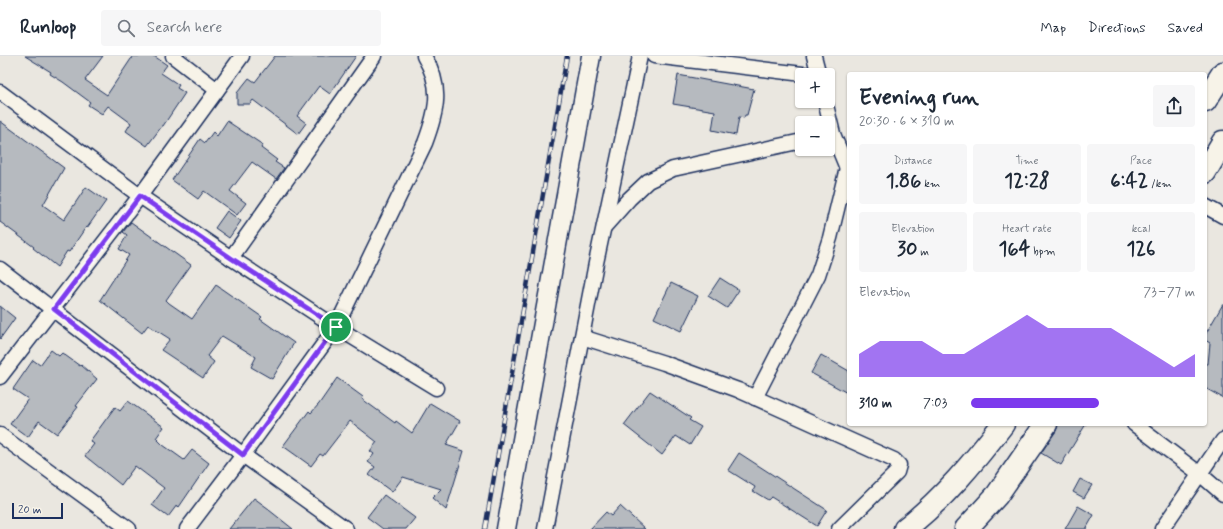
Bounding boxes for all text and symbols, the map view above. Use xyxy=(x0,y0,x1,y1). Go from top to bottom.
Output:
search box xyxy=(101,10,381,46)
text: Runloop xyxy=(20,15,77,40)
icon: search xyxy=(115,17,137,39)
text: Search here xyxy=(147,18,222,38)
text: Map xyxy=(1040,19,1066,37)
text: Directions xyxy=(1088,19,1146,37)
text: Saved xyxy=(1168,19,1203,37)
map controls xyxy=(795,68,835,156)
button: + xyxy=(795,68,835,108)
text: Evening run xyxy=(859,84,979,112)
button: share xyxy=(1153,85,1195,127)
text: 20:30 · 6 × 310 m xyxy=(859,113,954,130)
button: − xyxy=(795,116,835,156)
text: Distance xyxy=(894,154,932,168)
text: Time xyxy=(1015,154,1039,168)
text: Pace xyxy=(1130,154,1152,168)
text: 1.86 xyxy=(886,168,921,195)
text: 12:28 xyxy=(1004,168,1050,195)
text: 6:42 xyxy=(1110,168,1148,195)
text: km xyxy=(921,177,940,191)
text: /km xyxy=(1148,177,1172,191)
text: Elevation xyxy=(891,222,935,236)
text: Heart rate xyxy=(1002,222,1052,236)
text: kcal xyxy=(1132,222,1150,236)
text: 30 xyxy=(897,236,917,263)
text: 164 xyxy=(999,236,1030,263)
text: 126 xyxy=(1127,236,1155,263)
text: m xyxy=(917,245,929,259)
text: bpm xyxy=(1030,245,1055,259)
text: Elevation xyxy=(859,284,910,301)
text: 73–77 m xyxy=(1143,284,1195,301)
pin xyxy=(319,310,353,344)
icon: arrive xyxy=(325,316,347,338)
text: 310 m xyxy=(859,395,892,412)
text: 7:03 xyxy=(923,395,947,412)
scale bar xyxy=(12,501,63,520)
text: 20 m xyxy=(18,503,41,517)

